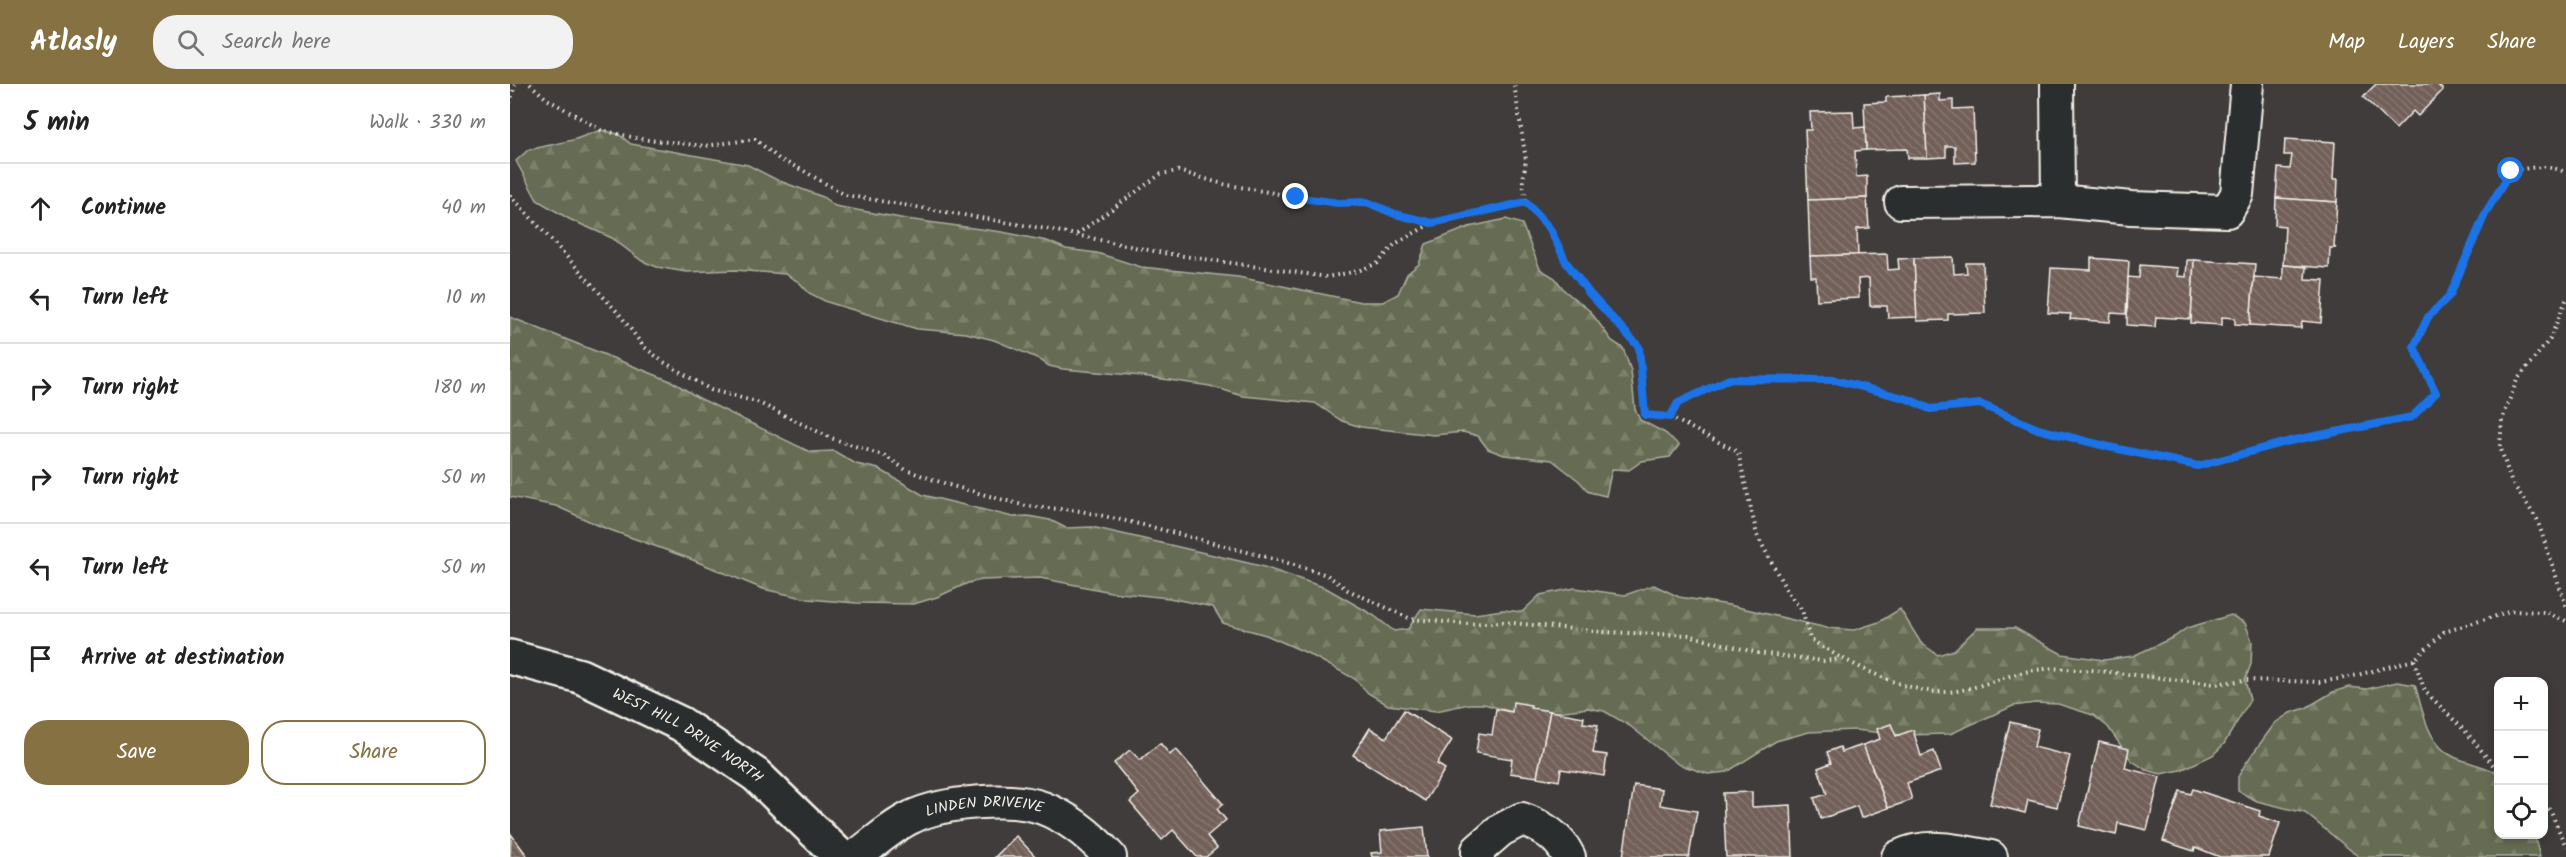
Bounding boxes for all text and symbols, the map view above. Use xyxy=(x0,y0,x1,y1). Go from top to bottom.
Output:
search box xyxy=(153,15,573,69)
text: Atlasly xyxy=(30,20,117,65)
text: Search here xyxy=(222,25,331,60)
icon: search xyxy=(174,26,207,59)
text: Map xyxy=(2328,26,2365,59)
text: Layers xyxy=(2398,26,2454,59)
text: Share xyxy=(2487,26,2536,59)
text: 5 min xyxy=(24,102,90,144)
text: Walk · 330 m xyxy=(369,107,486,139)
route start xyxy=(2497,157,2523,183)
route end xyxy=(1282,183,1308,209)
text: Continue xyxy=(81,191,166,226)
icon: ahead xyxy=(24,192,57,225)
text: 40 m xyxy=(441,192,486,224)
text: Turn left xyxy=(81,281,168,316)
icon: left xyxy=(24,282,57,315)
text: 10 m xyxy=(446,282,486,314)
text: Turn right xyxy=(81,371,179,406)
icon: right xyxy=(24,372,57,405)
text: 180 m xyxy=(434,372,486,404)
text: Turn right xyxy=(81,461,179,496)
icon: right xyxy=(24,462,57,495)
text: 50 m xyxy=(441,462,486,494)
text: Turn left xyxy=(81,551,168,586)
icon: left xyxy=(24,552,57,585)
text: 50 m xyxy=(441,552,486,584)
text: Arrive at destination xyxy=(81,641,284,676)
icon: arrive xyxy=(24,642,57,675)
map controls xyxy=(2494,677,2548,839)
button: + xyxy=(2494,677,2548,731)
street label: WEST HILL DRIVE NORTH xyxy=(608,682,769,789)
button: Save xyxy=(24,720,249,785)
button: Share xyxy=(261,720,486,785)
button: − xyxy=(2494,731,2548,785)
button: locate xyxy=(2494,785,2548,839)
street label: LINDEN DRIVEIVE xyxy=(922,791,1048,824)

